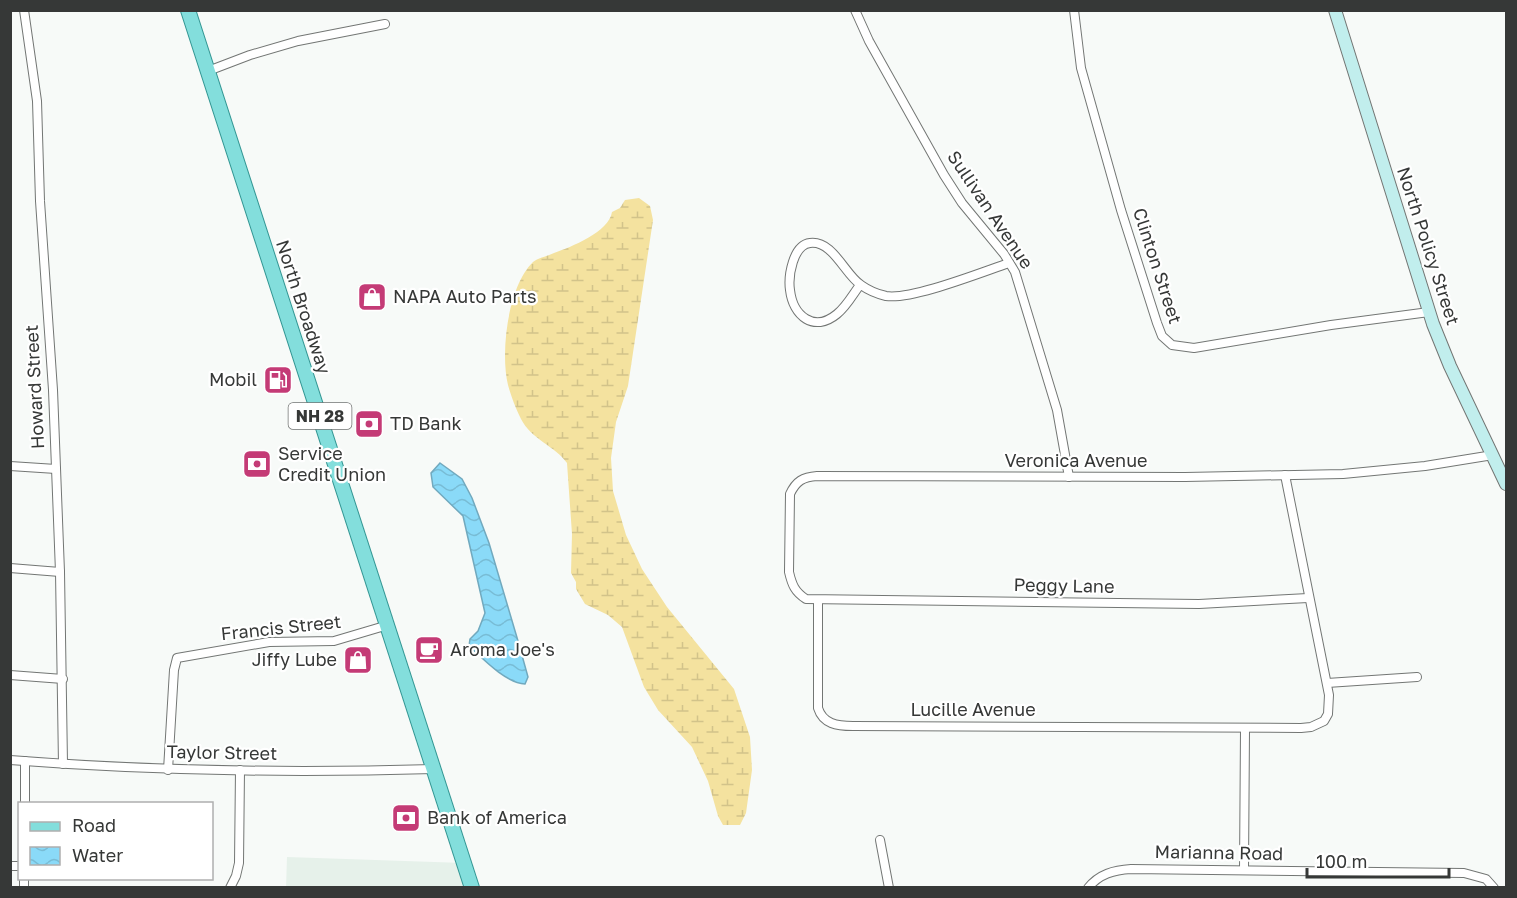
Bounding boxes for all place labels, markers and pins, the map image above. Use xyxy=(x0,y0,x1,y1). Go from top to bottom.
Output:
shop icon: NAPA Auto Parts xyxy=(356,281,388,313)
place label: NAPA Auto Parts xyxy=(393,285,537,307)
fuel station icon: Mobil xyxy=(262,364,294,396)
place label: Mobil xyxy=(209,368,257,390)
bank icon: TD Bank xyxy=(353,408,385,440)
place label: TD Bank xyxy=(390,412,462,434)
place label: Service Credit Union xyxy=(278,442,386,485)
bank icon: Service Credit Union xyxy=(241,448,273,480)
cafe icon: Aroma Joe's xyxy=(413,634,445,666)
place label: Aroma Joe's xyxy=(450,638,555,660)
shop icon: Jiffy Lube xyxy=(342,644,374,676)
place label: Jiffy Lube xyxy=(252,648,337,670)
bank icon: Bank of America xyxy=(390,802,422,834)
place label: Bank of America xyxy=(427,806,567,828)

